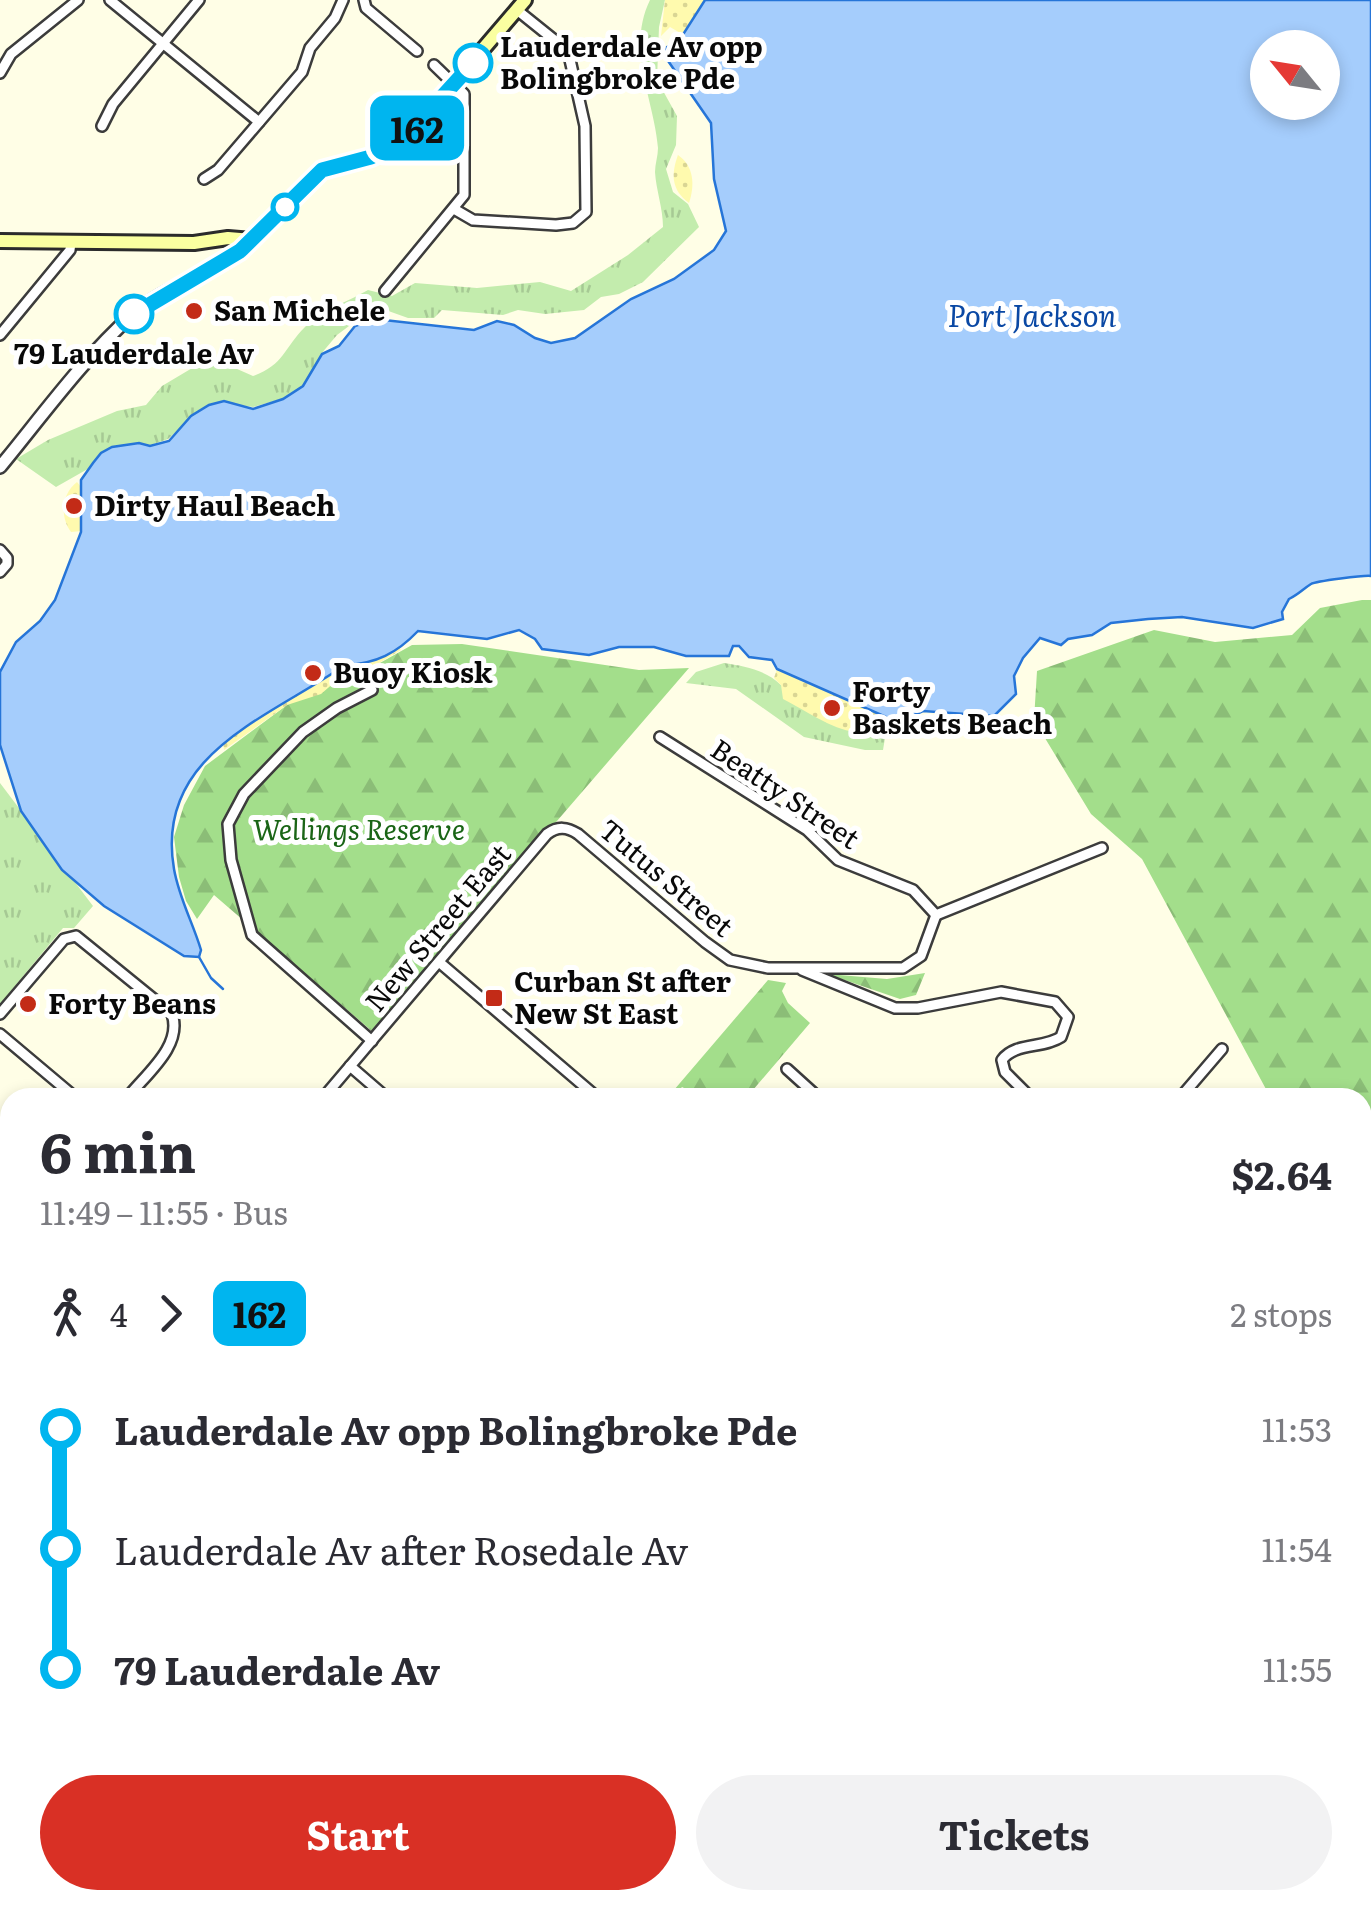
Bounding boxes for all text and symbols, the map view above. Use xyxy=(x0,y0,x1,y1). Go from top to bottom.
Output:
place label: Lauderdale Av opp Bolingbroke Pde xyxy=(500,24,763,98)
north arrow xyxy=(1250,30,1340,120)
map controls xyxy=(1250,30,1340,120)
marker: Lauderdale Av opp Bolingbroke Pde xyxy=(454,44,492,82)
line badge: 162 xyxy=(360,96,474,160)
text: 162 xyxy=(390,102,444,154)
unlabelled marker xyxy=(272,194,298,220)
place label: San Michele xyxy=(214,288,385,330)
water label: Port Jackson xyxy=(947,292,1117,336)
marker: 79 Lauderdale Av xyxy=(115,295,153,333)
marker: San Michele xyxy=(183,300,205,322)
place label: 79 Lauderdale Av xyxy=(14,331,255,373)
place label: Dirty Haul Beach xyxy=(94,483,335,525)
marker: Dirty Haul Beach xyxy=(63,495,85,517)
place label: Buoy Kiosk xyxy=(333,650,493,692)
marker: Buoy Kiosk xyxy=(302,662,324,684)
place label: Forty Baskets Beach xyxy=(852,669,1052,743)
marker: Forty Baskets Beach xyxy=(821,697,843,719)
street label: Beatty Street xyxy=(703,727,870,858)
park label: Wellings Reserve xyxy=(253,807,465,849)
street label: Tutus Street xyxy=(591,808,744,946)
street label: New Street East xyxy=(354,833,520,1020)
place label: Curban St after New St East xyxy=(514,959,731,1033)
place label: Forty Beans xyxy=(48,981,216,1023)
marker: Curban St after New St East xyxy=(483,987,505,1009)
marker: Forty Beans xyxy=(17,993,39,1015)
text: 6 min xyxy=(40,1108,196,1190)
text: $2.64 xyxy=(1231,1145,1332,1202)
text: 11:49 – 11:55 · Bus xyxy=(40,1187,288,1235)
icon: walk xyxy=(40,1286,95,1341)
icon: forward xyxy=(143,1286,198,1341)
text: 162 xyxy=(233,1287,286,1339)
text: 4 xyxy=(110,1289,128,1337)
text: 2 stops xyxy=(1230,1289,1332,1337)
text: Lauderdale Av opp Bolingbroke Pde xyxy=(114,1400,797,1457)
text: 11:53 xyxy=(1262,1404,1332,1452)
text: Lauderdale Av after Rosedale Av xyxy=(114,1520,689,1577)
text: 11:54 xyxy=(1261,1524,1332,1572)
text: 79 Lauderdale Av xyxy=(114,1640,440,1697)
text: 11:55 xyxy=(1263,1644,1332,1692)
button: Start xyxy=(40,1775,676,1890)
button: Tickets xyxy=(696,1775,1332,1890)

